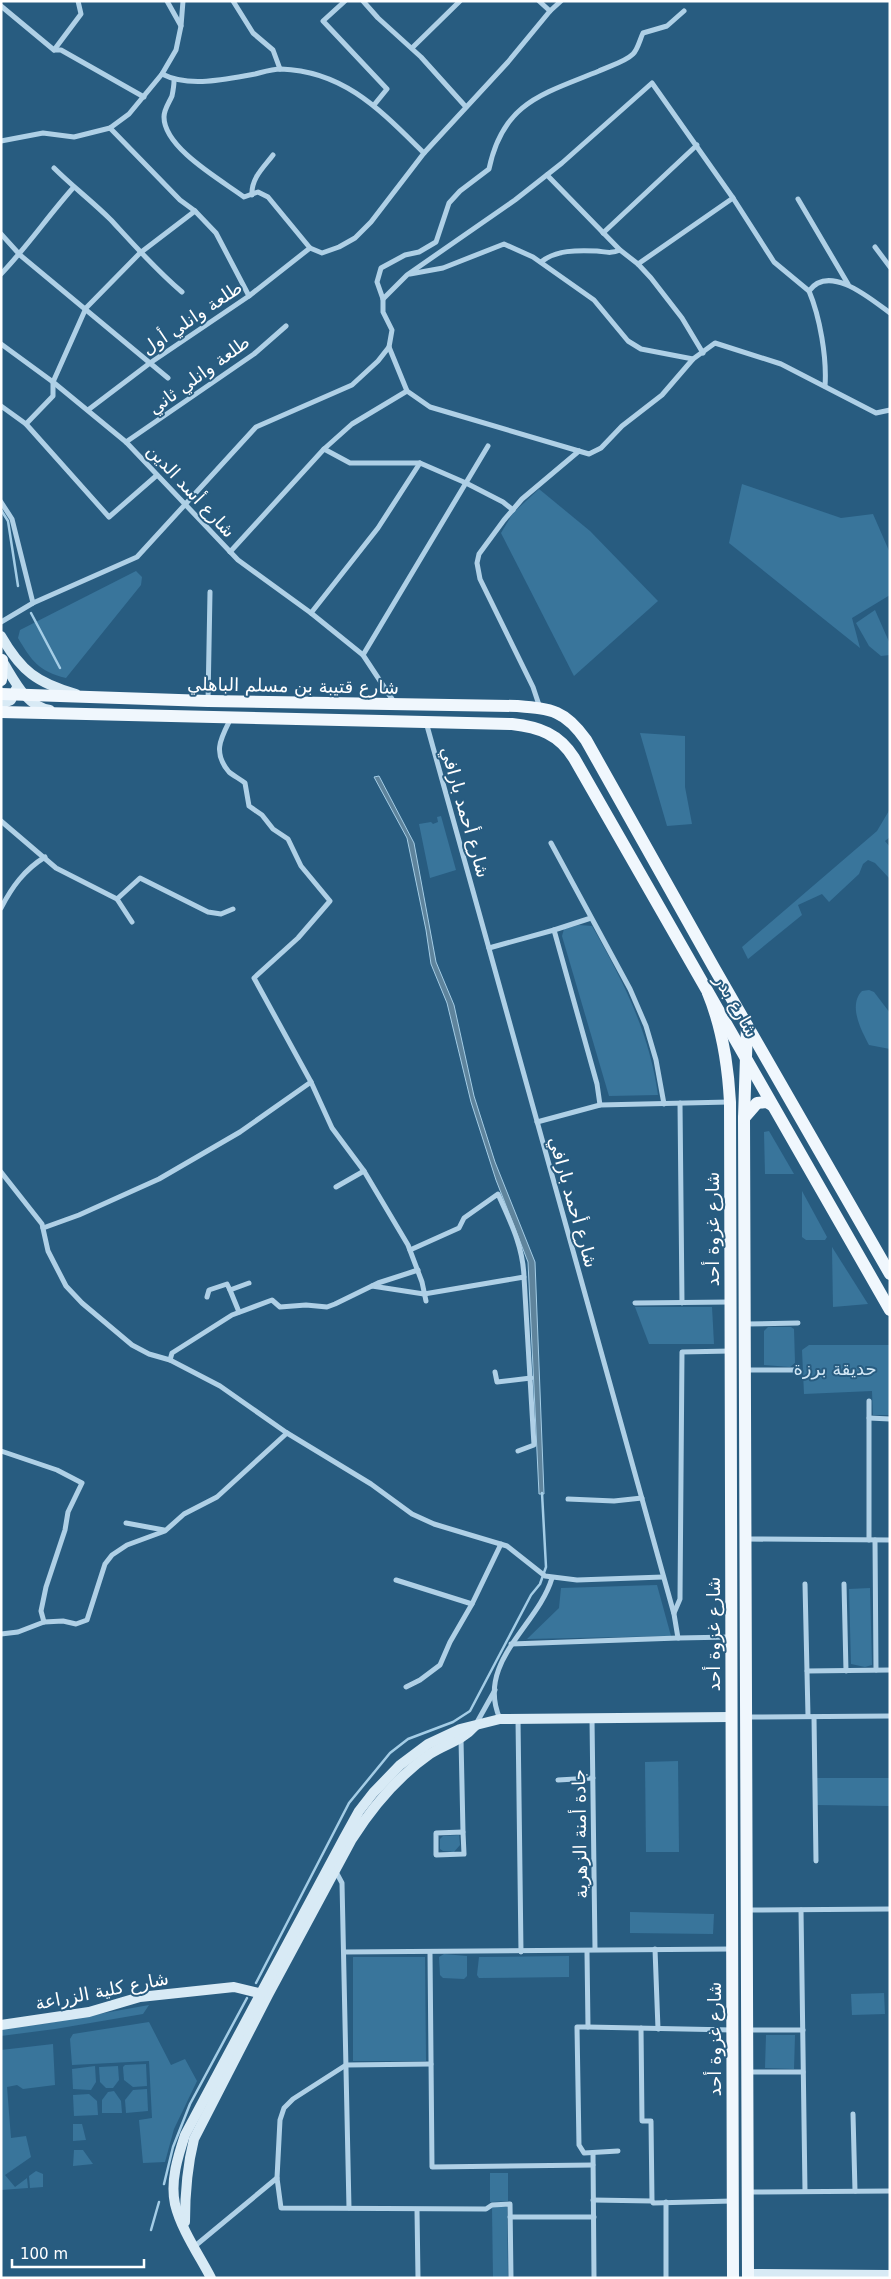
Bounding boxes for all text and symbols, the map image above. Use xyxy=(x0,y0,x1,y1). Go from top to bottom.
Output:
street label: طلعة وانلي أول xyxy=(137,275,246,360)
street label: طلعة وانلي ثاني xyxy=(144,331,254,419)
street label: شارع أسد الدين xyxy=(142,439,241,542)
street label: شارع قتيبة بن مسلم الباهلي xyxy=(187,673,399,699)
street label: شارع أحمد بارافي xyxy=(436,744,495,880)
street label: شارع بدر xyxy=(709,970,763,1041)
street label: شارع أحمد بارافي xyxy=(544,1134,603,1270)
street label: شارع غزوة أحد xyxy=(701,1172,724,1286)
park label: حديقة برزة xyxy=(793,1358,877,1380)
street label: شارع غزوة أحد xyxy=(702,1577,725,1691)
street label: جادة أمنة الزهرية xyxy=(567,1769,592,1899)
street label: شارع كلية الزراعة xyxy=(33,1967,171,2015)
street label: شارع غزوة أحد xyxy=(703,1982,726,2096)
scale bar xyxy=(12,2236,145,2268)
text: 100 m xyxy=(20,2245,68,2263)

